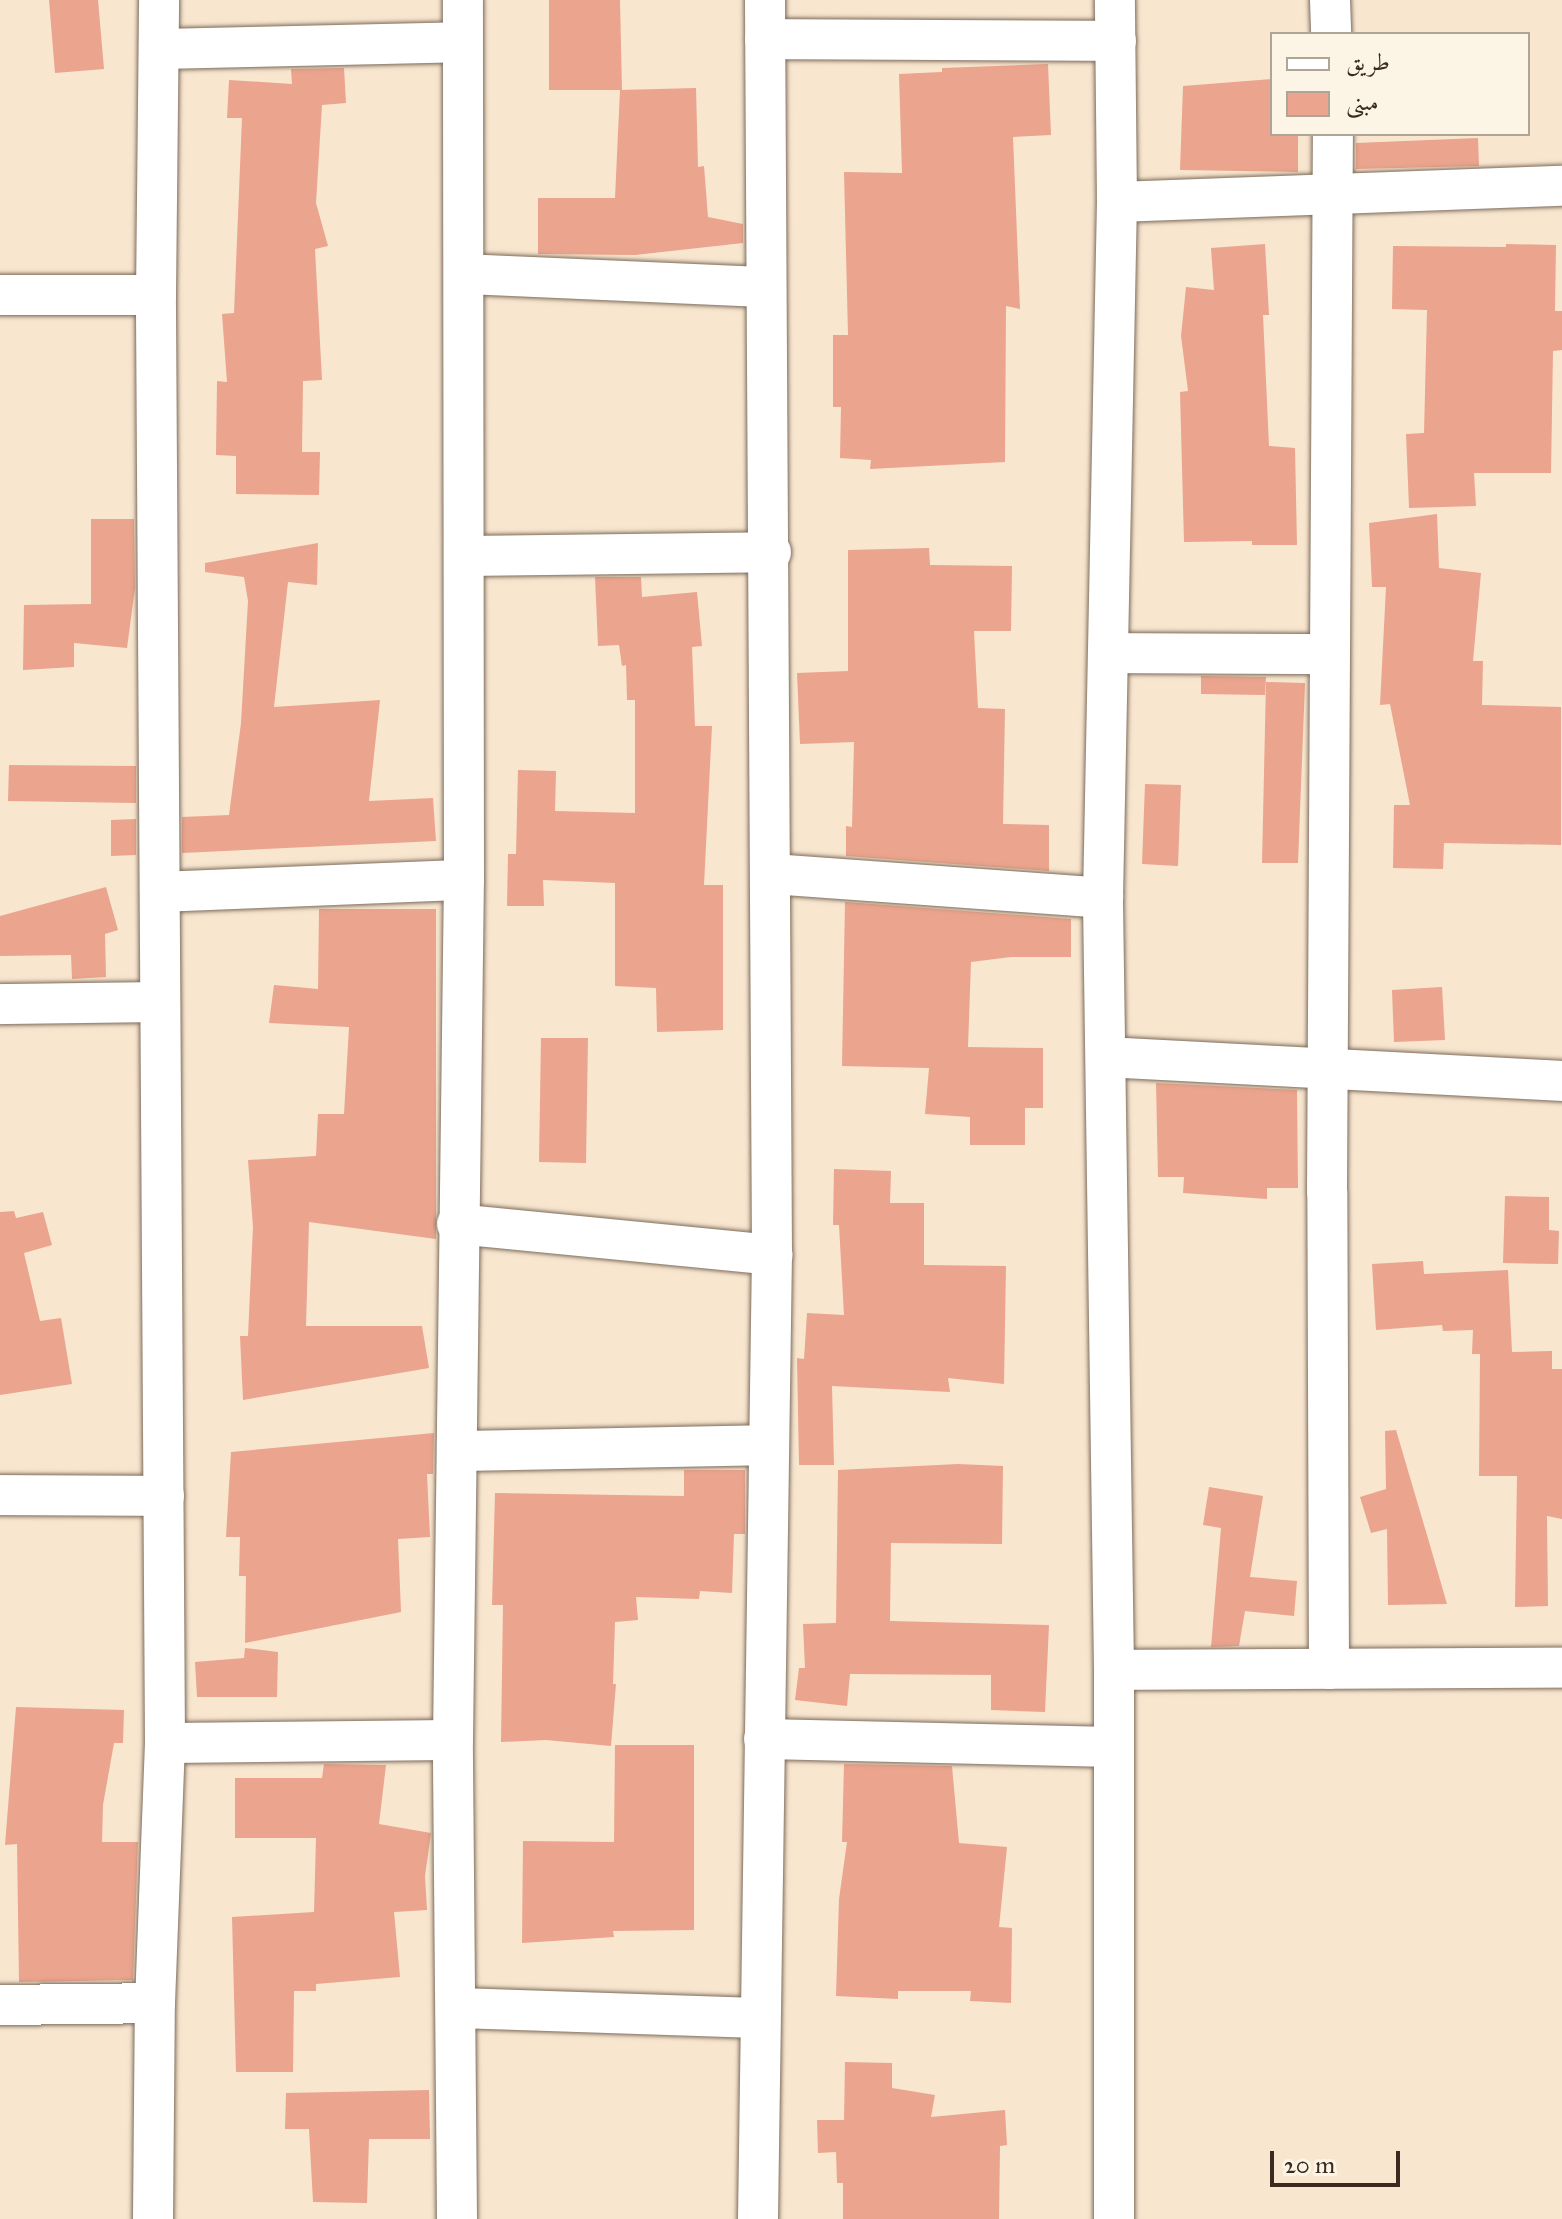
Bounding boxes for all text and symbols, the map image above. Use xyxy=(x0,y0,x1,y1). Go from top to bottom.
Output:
legend xyxy=(1270,32,1530,136)
text: طريق xyxy=(1346,47,1390,77)
text: مبنى xyxy=(1346,87,1379,117)
scale bar xyxy=(1274,2135,1404,2185)
text: 20 m xyxy=(1284,2150,1335,2180)

